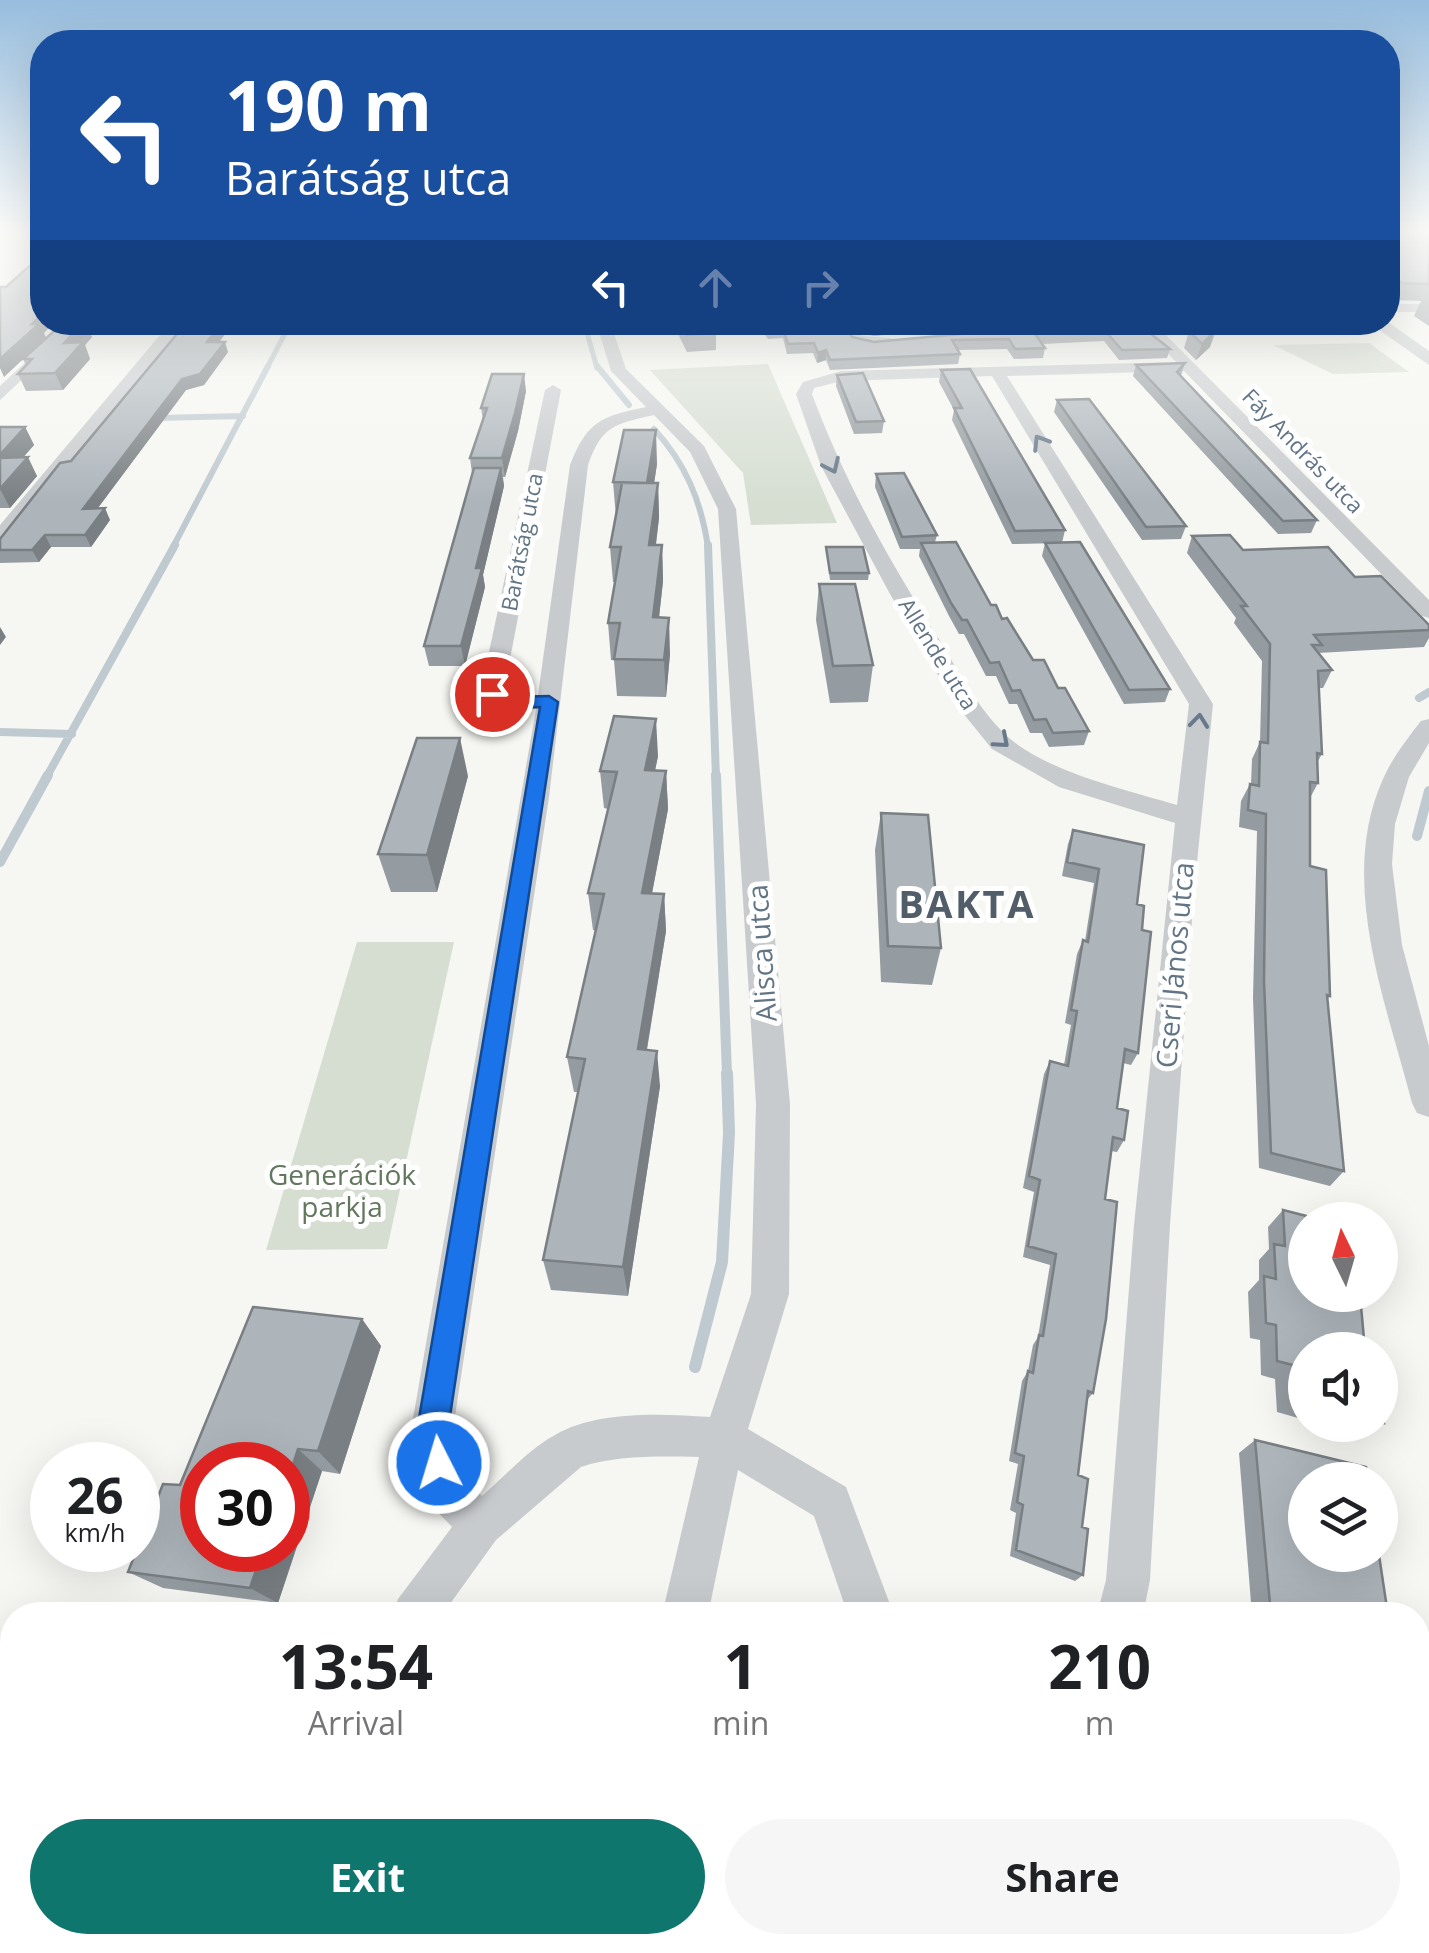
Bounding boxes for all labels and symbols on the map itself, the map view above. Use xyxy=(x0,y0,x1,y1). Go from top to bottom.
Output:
street label: Fáy András utca xyxy=(1236,381,1371,519)
one-way arrow xyxy=(1033,435,1052,453)
one-way arrow xyxy=(820,456,840,474)
street label: Barátság utca xyxy=(493,470,549,613)
street label: Allende utca xyxy=(893,592,985,715)
pin xyxy=(450,652,535,737)
one-way arrow xyxy=(1188,713,1209,729)
one-way arrow xyxy=(990,730,1009,748)
street label: Cseri János utca xyxy=(1146,860,1202,1069)
district label: BAKTA xyxy=(898,877,1036,929)
street label: Alisca utca xyxy=(737,883,785,1023)
park label: Generációk parkja xyxy=(268,1155,416,1225)
north arrow xyxy=(1288,1202,1398,1312)
position arrow xyxy=(387,1411,491,1515)
speed limit sign: 30 xyxy=(180,1442,310,1572)

